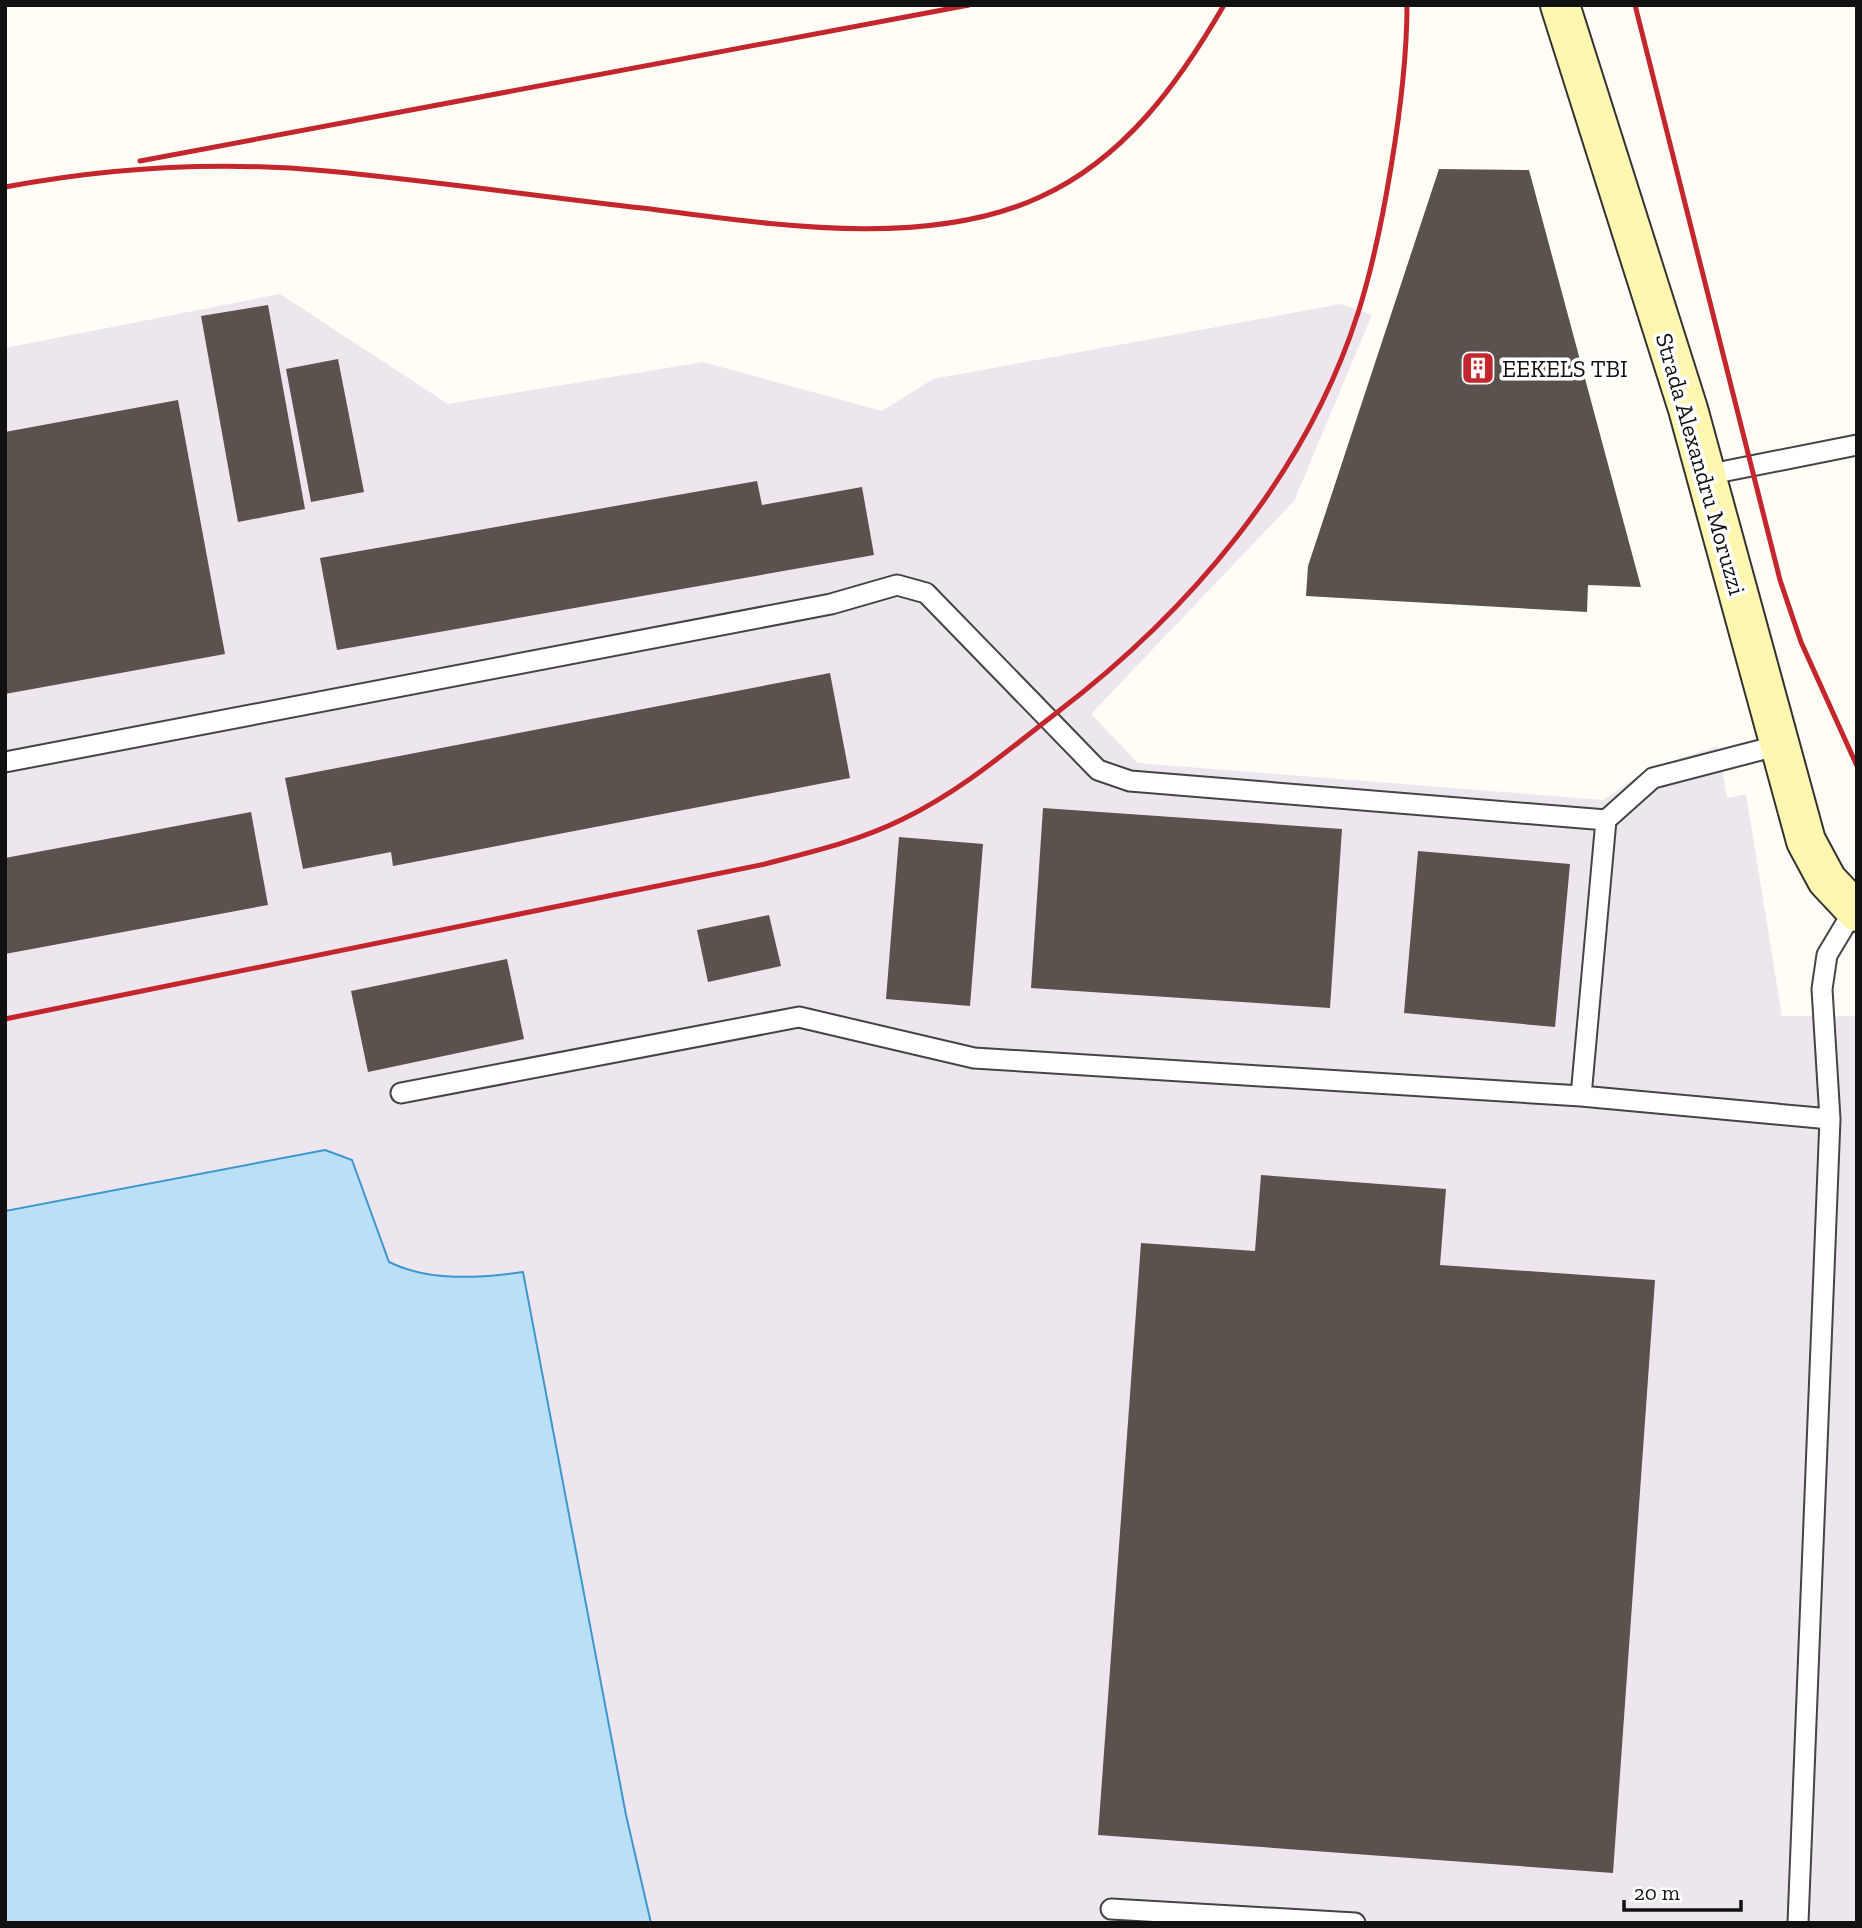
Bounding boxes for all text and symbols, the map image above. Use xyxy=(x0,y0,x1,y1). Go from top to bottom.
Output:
street label: Strada Alexandru Moruzzi xyxy=(1650,330,1752,599)
building icon: EEKELS TBI xyxy=(1459,349,1497,387)
place label: EEKELS TBI xyxy=(1502,354,1628,383)
scale bar xyxy=(1624,1868,1741,1912)
text: 20 m xyxy=(1634,1880,1680,1905)

